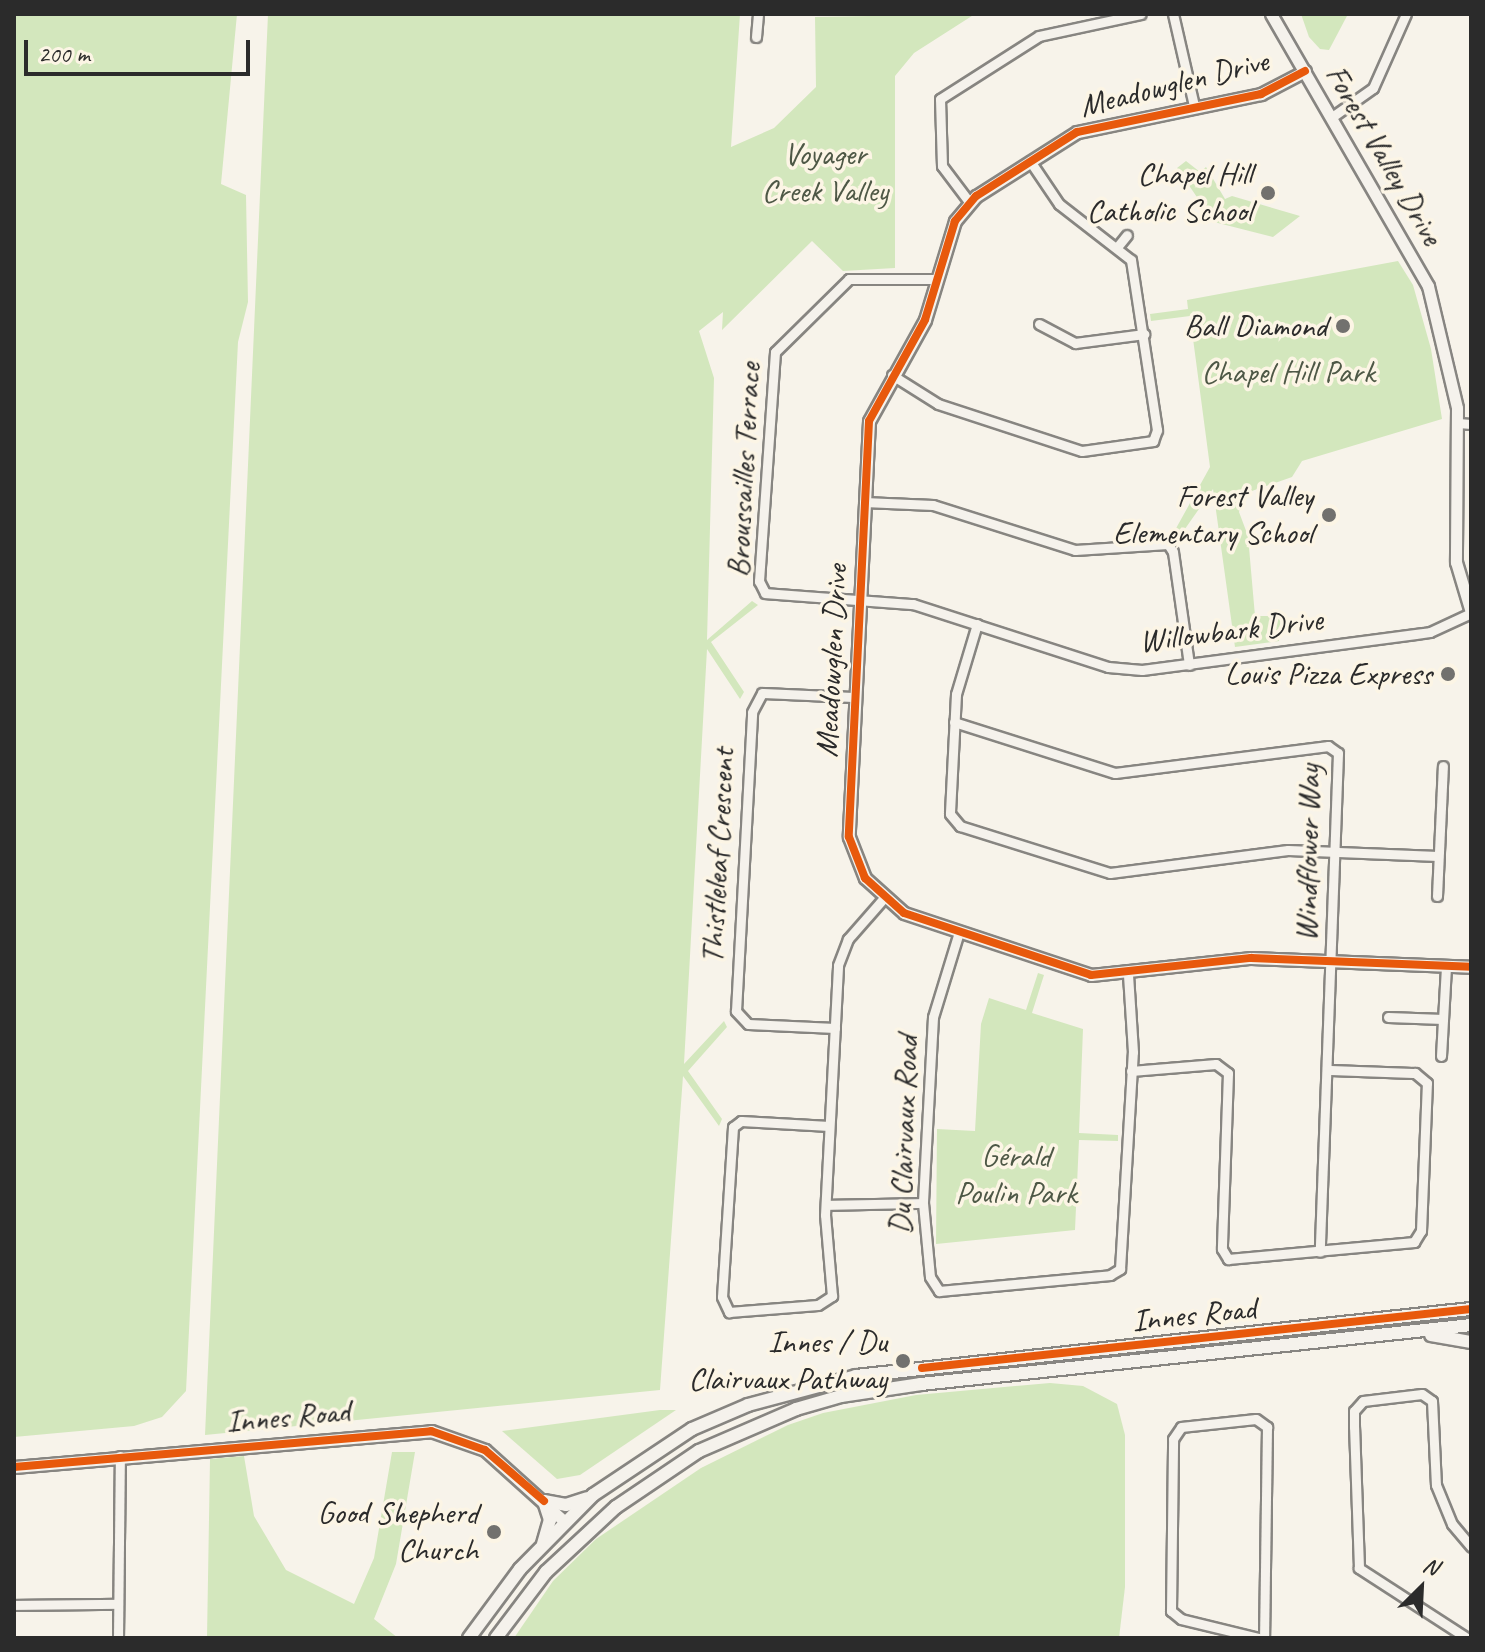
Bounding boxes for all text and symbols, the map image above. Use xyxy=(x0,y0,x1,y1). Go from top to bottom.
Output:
scale bar xyxy=(28,24,254,74)
text: 200 m xyxy=(38,39,90,69)
street label: Meadowglen Drive xyxy=(1075,42,1273,126)
street label: Forest Valley Drive xyxy=(1317,58,1451,252)
park label: Voyager Creek Valley xyxy=(761,136,889,211)
place label: Chapel Hill Catholic School xyxy=(1087,156,1252,231)
marker: Chapel Hill Catholic School xyxy=(1259,184,1277,202)
place label: Ball Diamond xyxy=(1184,307,1327,345)
marker: Ball Diamond xyxy=(1334,317,1352,335)
park label: Chapel Hill Park xyxy=(1201,353,1375,391)
street label: Broussailles Terrace xyxy=(719,363,769,577)
place label: Forest Valley Elementary School xyxy=(1113,478,1313,553)
marker: Forest Valley Elementary School xyxy=(1320,506,1338,524)
street label: Meadowglen Drive xyxy=(808,563,856,759)
street label: Willowbark Drive xyxy=(1137,601,1325,661)
place label: Louis Pizza Express xyxy=(1225,655,1432,693)
marker: Louis Pizza Express xyxy=(1439,665,1457,683)
street label: Thistleleaf Crescent xyxy=(693,747,743,965)
street label: Windflower Way xyxy=(1287,764,1329,942)
street label: Du Clairvaux Road xyxy=(881,1035,927,1235)
park label: Gérald Poulin Park xyxy=(955,1138,1077,1213)
street label: Innes Road xyxy=(1130,1289,1258,1341)
place label: Innes / Du Clairvaux Pathway xyxy=(687,1324,887,1399)
marker: Innes / Du Clairvaux Pathway xyxy=(894,1352,912,1370)
street label: Innes Road xyxy=(225,1392,351,1442)
place label: Good Shepherd Church xyxy=(317,1495,478,1570)
marker: Good Shepherd Church xyxy=(485,1523,503,1541)
north arrow xyxy=(1381,1548,1461,1628)
text: N xyxy=(1419,1551,1443,1582)

